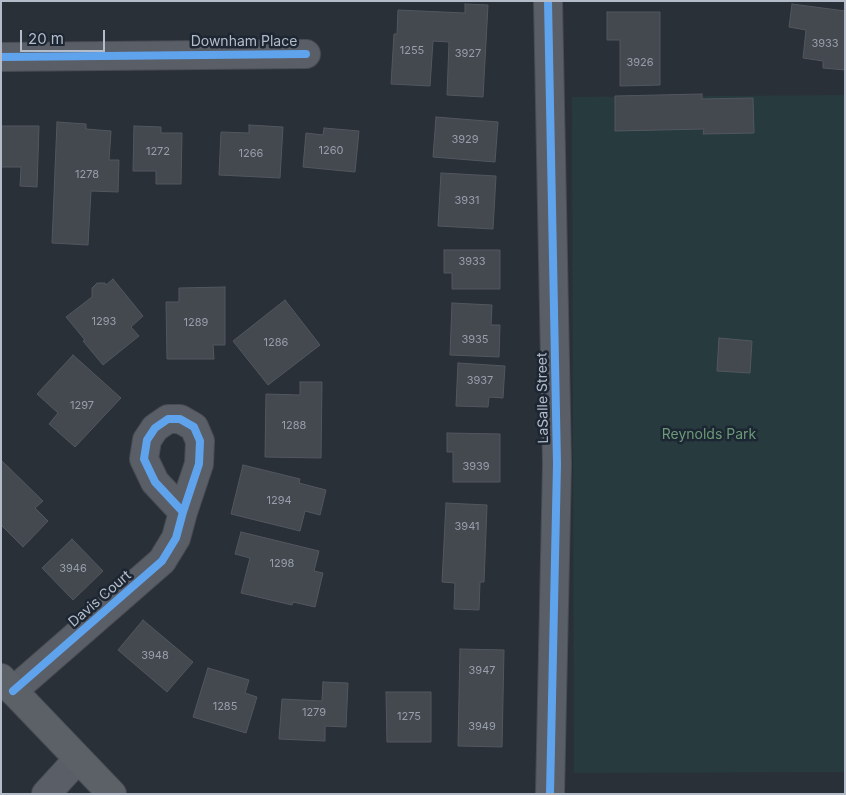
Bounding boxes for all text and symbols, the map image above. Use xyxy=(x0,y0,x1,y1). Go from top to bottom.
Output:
scale bar xyxy=(22,20,108,52)
text: 20 m xyxy=(28,29,64,48)
street label: Downham Place xyxy=(191,34,297,50)
house number: 3933 xyxy=(811,37,839,51)
house number: 1255 xyxy=(400,44,424,58)
house number: 3927 xyxy=(455,47,481,61)
house number: 3926 xyxy=(626,56,654,70)
house number: 3929 xyxy=(451,133,479,147)
house number: 1260 xyxy=(319,144,343,158)
house number: 1272 xyxy=(146,145,170,159)
house number: 1266 xyxy=(239,147,263,161)
house number: 1278 xyxy=(75,168,99,182)
house number: 3931 xyxy=(455,194,479,208)
house number: 3933 xyxy=(458,255,486,269)
house number: 1293 xyxy=(92,315,116,329)
house number: 1289 xyxy=(184,316,208,330)
house number: 3935 xyxy=(461,333,489,347)
house number: 1286 xyxy=(264,336,288,350)
street label: LaSalle Street xyxy=(534,352,552,444)
house number: 3937 xyxy=(467,374,493,388)
house number: 1297 xyxy=(70,399,94,413)
house number: 1288 xyxy=(282,419,306,433)
park label: Reynolds Park xyxy=(662,427,756,443)
house number: 3939 xyxy=(462,460,490,474)
house number: 1294 xyxy=(266,494,292,508)
house number: 3941 xyxy=(455,520,479,534)
house number: 1298 xyxy=(270,557,294,571)
house number: 3946 xyxy=(59,562,87,576)
street label: Davis Court xyxy=(65,567,135,631)
house number: 3948 xyxy=(141,649,169,663)
house number: 3947 xyxy=(469,664,495,678)
house number: 1285 xyxy=(213,700,237,714)
house number: 1279 xyxy=(302,706,326,720)
house number: 1275 xyxy=(397,710,421,724)
house number: 3949 xyxy=(468,720,496,734)

